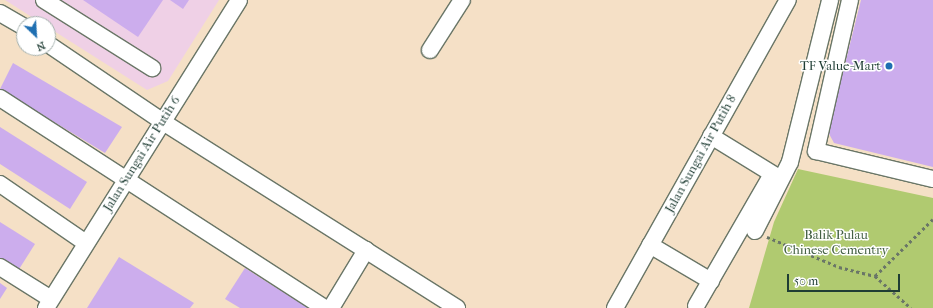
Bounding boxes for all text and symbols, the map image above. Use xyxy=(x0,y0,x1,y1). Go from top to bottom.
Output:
north arrow xyxy=(16,16,56,56)
text: N xyxy=(34,39,47,54)
place label: TF Value-Mart xyxy=(800,58,881,74)
marker: TF Value-Mart xyxy=(884,61,894,71)
street label: Jalan Sungai Air Putih 8 xyxy=(662,92,740,216)
street label: Jalan Sungai Air Putih 6 xyxy=(100,93,184,215)
park label: Balik Pulau Chinese Cementry xyxy=(784,228,888,259)
scale bar xyxy=(789,266,902,292)
text: 50 m xyxy=(794,274,818,288)

